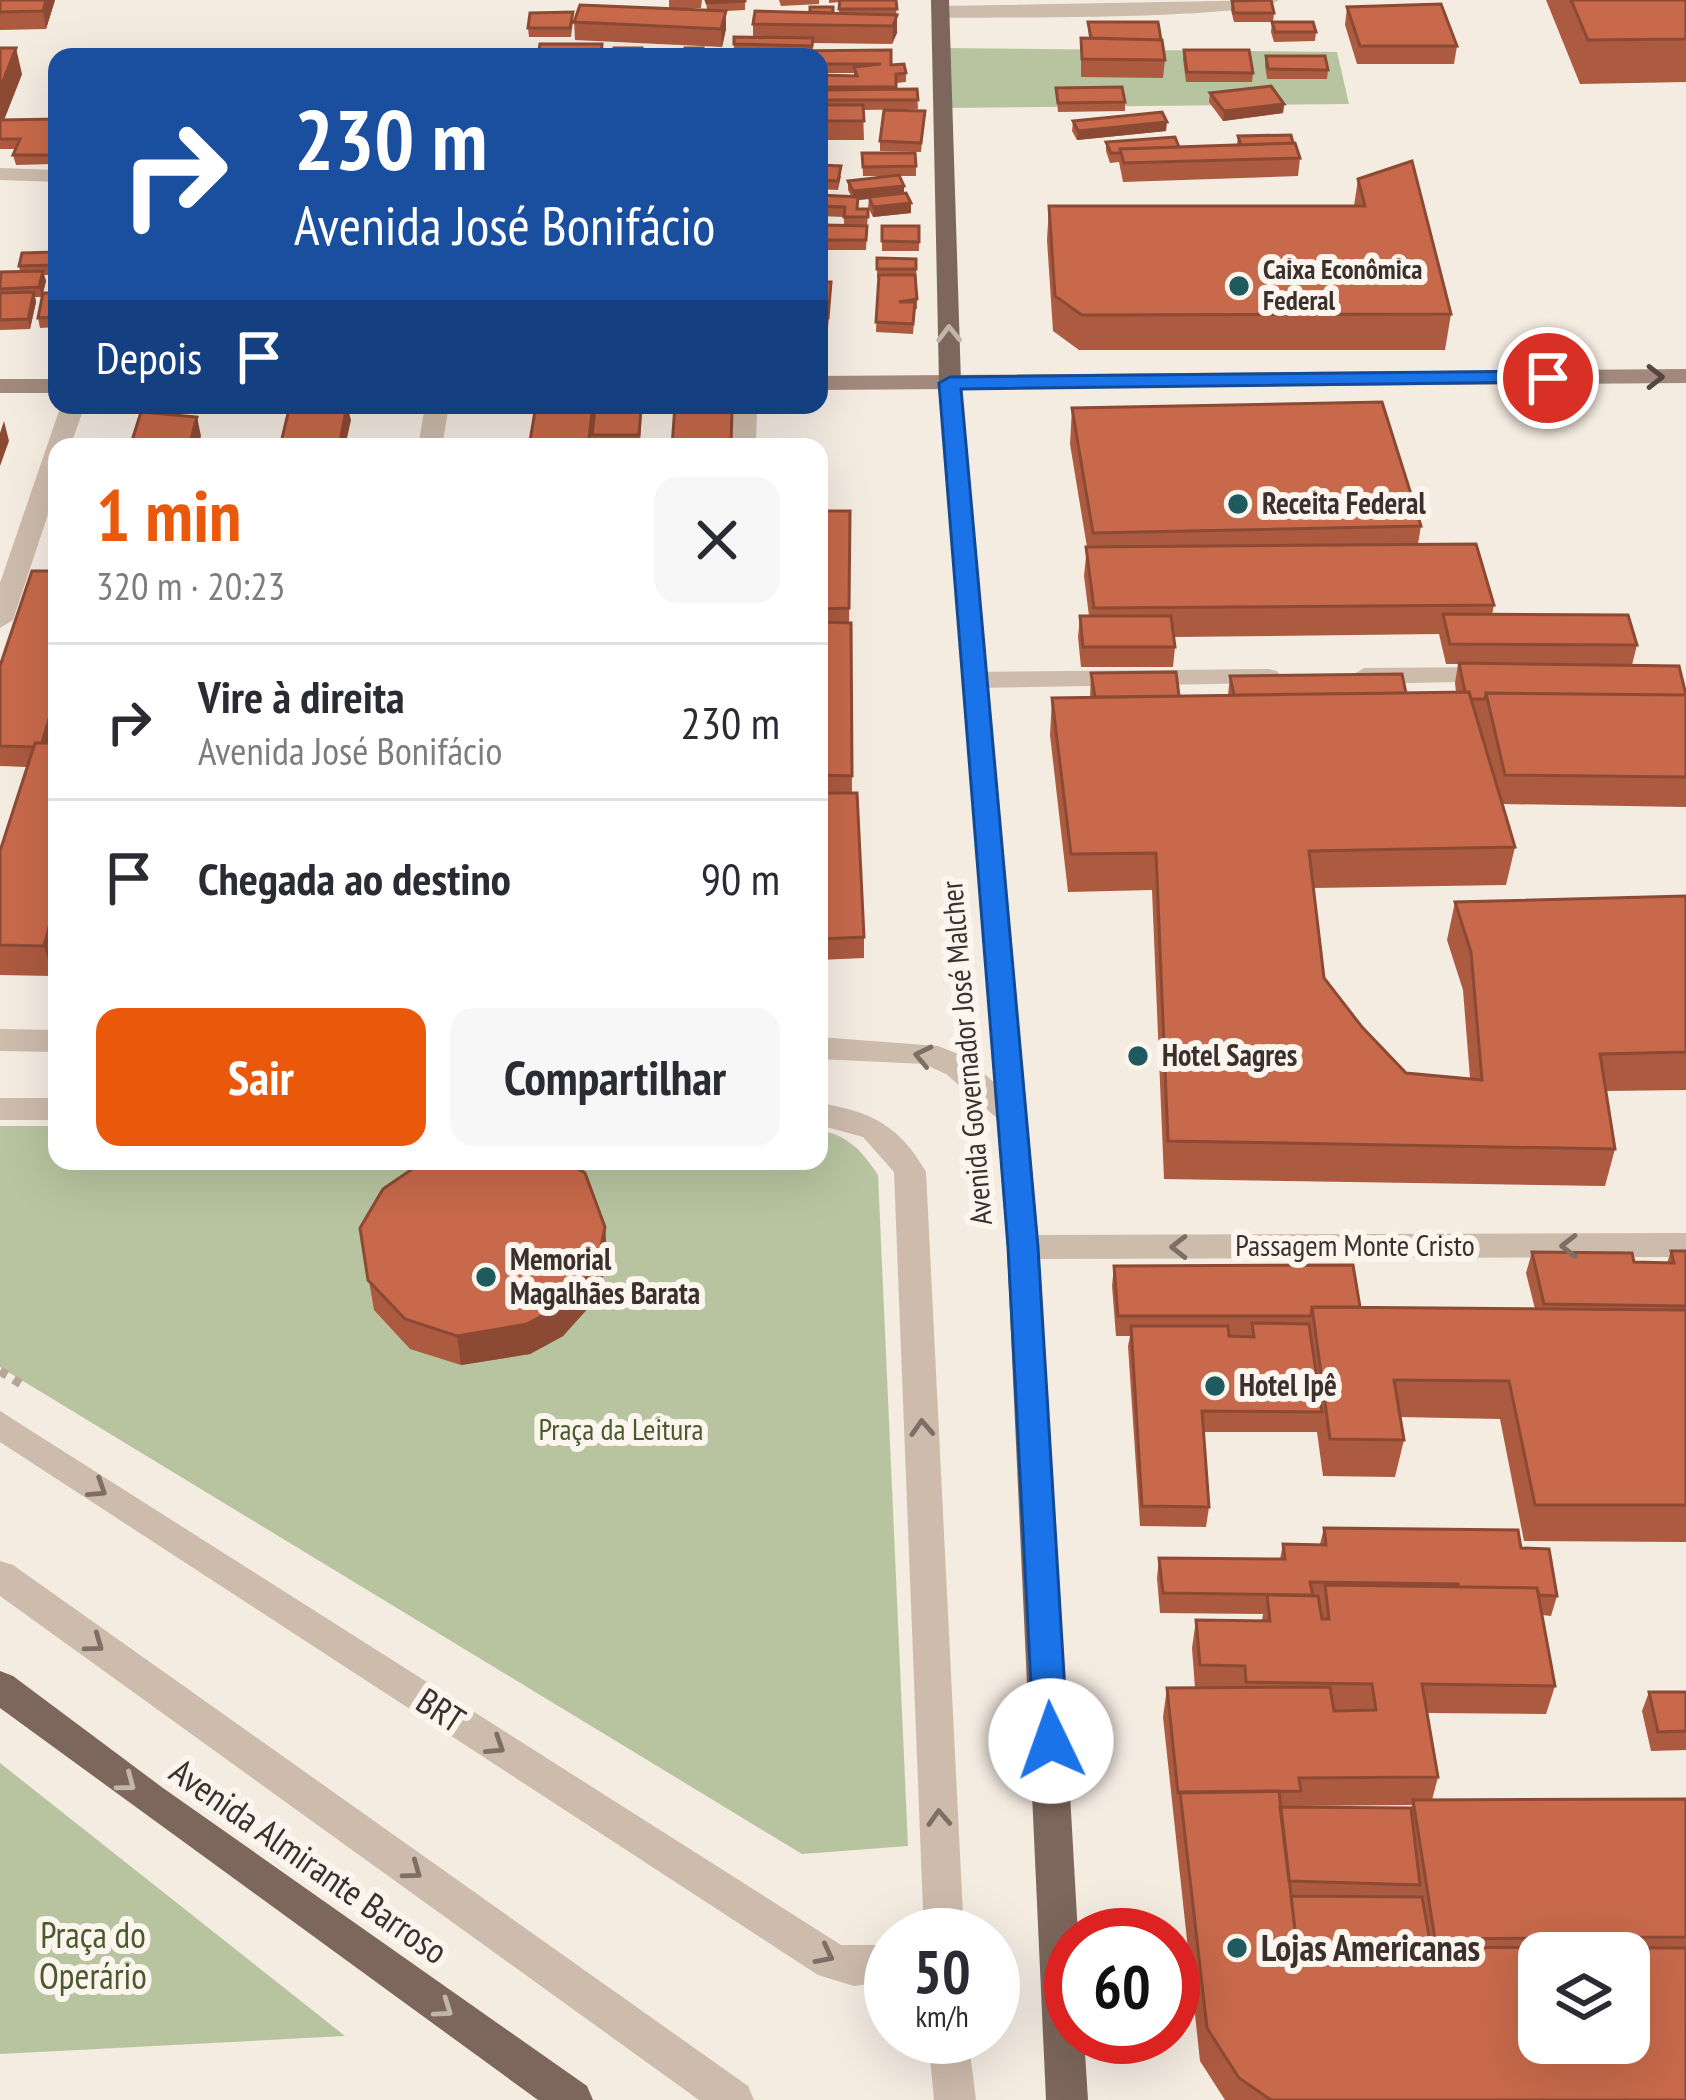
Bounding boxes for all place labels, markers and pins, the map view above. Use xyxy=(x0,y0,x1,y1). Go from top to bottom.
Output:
place label: Caixa Econômica Federal xyxy=(1263,252,1422,317)
marker: Caixa Econômica Federal xyxy=(1226,273,1252,299)
pin xyxy=(1497,327,1599,429)
place label: Receita Federal xyxy=(1262,483,1426,522)
marker: Receita Federal xyxy=(1225,491,1251,517)
place label: Hotel Sagres xyxy=(1162,1035,1297,1074)
marker: Hotel Sagres xyxy=(1125,1043,1151,1069)
place label: Memorial Magalhães Barata xyxy=(510,1239,700,1312)
marker: Memorial Magalhães Barata xyxy=(473,1264,499,1290)
place label: Hotel Ipê xyxy=(1239,1365,1337,1404)
marker: Hotel Ipê xyxy=(1202,1373,1228,1399)
place label: Lojas Americanas xyxy=(1261,1924,1480,1971)
marker: Lojas Americanas xyxy=(1224,1935,1250,1961)

